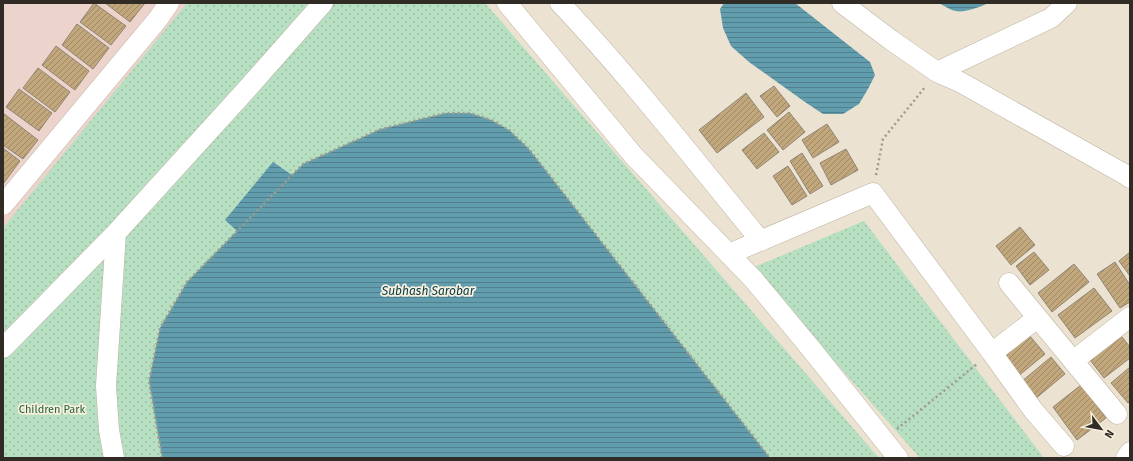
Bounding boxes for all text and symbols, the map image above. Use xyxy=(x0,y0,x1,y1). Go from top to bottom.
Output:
water label: Subhash Sarobar xyxy=(381,284,475,298)
park label: Children Park xyxy=(19,403,85,416)
north arrow xyxy=(1081,409,1121,449)
text: N xyxy=(1102,427,1117,441)

